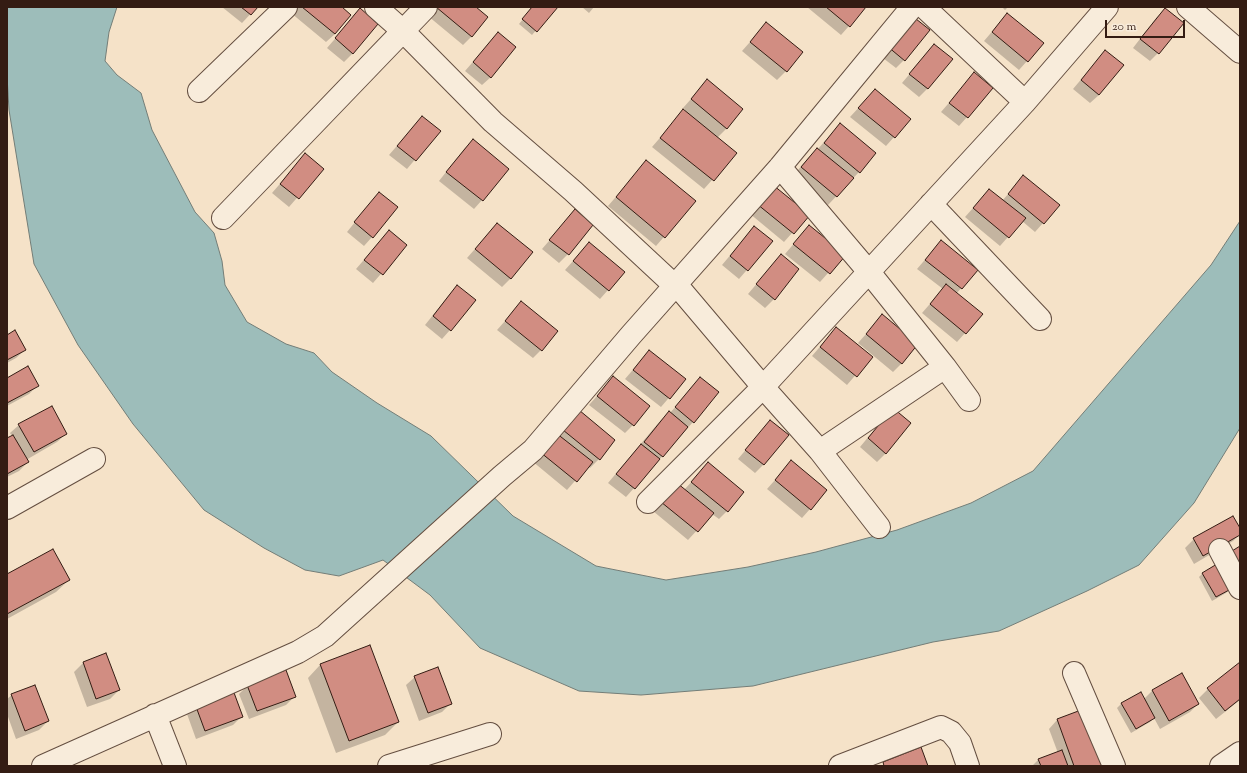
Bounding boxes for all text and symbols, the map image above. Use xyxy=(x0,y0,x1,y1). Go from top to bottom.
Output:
scale bar xyxy=(1107,12,1187,38)
text: 20 m xyxy=(1112,18,1136,36)

